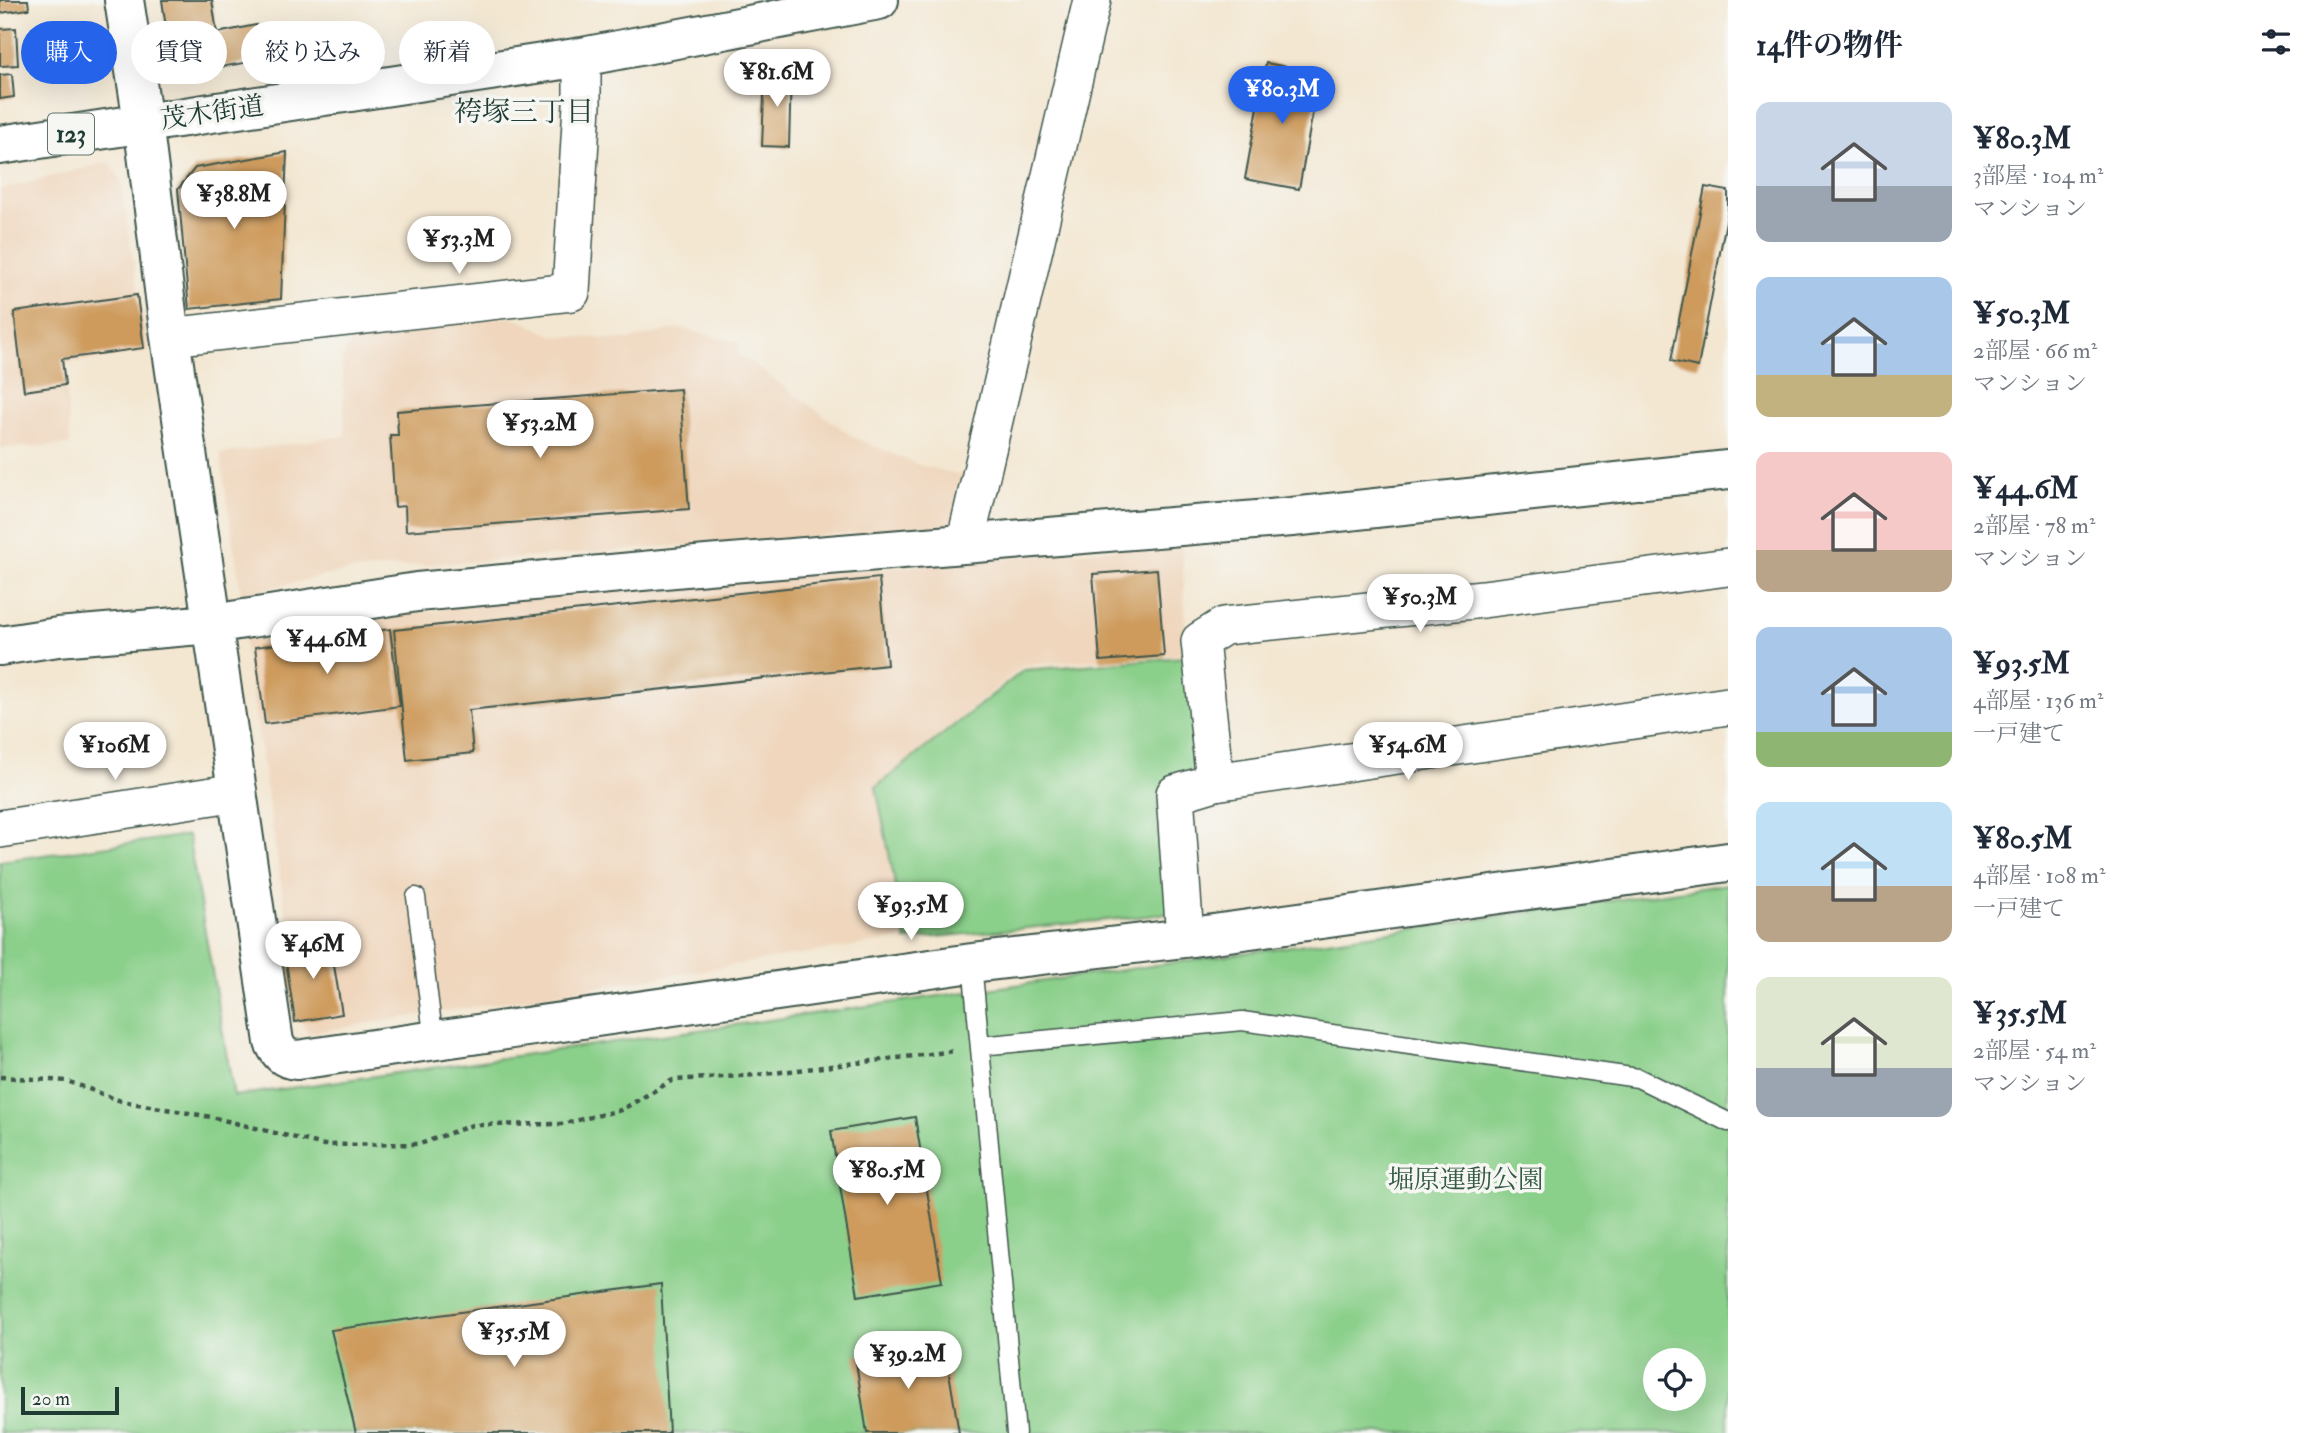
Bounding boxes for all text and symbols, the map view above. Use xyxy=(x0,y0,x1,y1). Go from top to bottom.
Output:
chip: 購入 xyxy=(21,21,117,84)
chip: 賃貸 xyxy=(131,21,227,84)
chip: 絞り込み xyxy=(241,21,385,84)
chip: 新着 xyxy=(399,21,495,84)
icon: filters xyxy=(2257,23,2295,61)
text: 14件の物件 xyxy=(1756,27,1903,64)
pin: ¥81.6M xyxy=(720,50,834,109)
text: ¥81.6M xyxy=(740,57,814,86)
pin: ¥80.3M xyxy=(1225,66,1339,126)
text: ¥80.3M xyxy=(1244,74,1320,103)
street label: 茂木街道 xyxy=(158,90,266,136)
district label: 袴塚三丁目 xyxy=(454,95,594,130)
road number: 123 xyxy=(48,114,94,154)
text: ¥80.3M xyxy=(1973,120,2071,157)
icon: home xyxy=(1812,130,1896,214)
text: 3部屋 · 104 m² xyxy=(1973,161,2103,190)
pin: ¥38.8M xyxy=(177,172,291,231)
text: ¥38.8M xyxy=(197,179,271,208)
text: マンション xyxy=(1973,194,2087,223)
pin: ¥53.3M xyxy=(402,216,516,276)
text: ¥53.3M xyxy=(423,224,495,253)
text: ¥50.3M xyxy=(1973,295,2070,332)
icon: home xyxy=(1812,305,1896,389)
text: 2部屋 · 66 m² xyxy=(1973,336,2097,365)
text: マンション xyxy=(1973,369,2087,398)
pin: ¥53.2M xyxy=(483,400,597,460)
text: ¥53.2M xyxy=(503,408,577,437)
text: ¥44.6M xyxy=(1973,470,2079,507)
icon: home xyxy=(1812,480,1896,564)
text: 2部屋 · 78 m² xyxy=(1973,511,2095,540)
text: マンション xyxy=(1973,544,2087,573)
pin: ¥50.3M xyxy=(1363,574,1477,634)
text: ¥50.3M xyxy=(1383,582,1457,611)
pin: ¥44.6M xyxy=(270,616,384,676)
text: ¥44.6M xyxy=(287,624,367,653)
text: ¥93.5M xyxy=(1973,645,2070,682)
icon: home xyxy=(1812,655,1896,739)
text: 4部屋 · 136 m² xyxy=(1973,686,2103,715)
text: 一戸建て xyxy=(1973,719,2065,748)
pin: ¥106M xyxy=(66,722,164,782)
pin: ¥54.6M xyxy=(1351,722,1465,782)
text: ¥106M xyxy=(80,730,151,759)
text: ¥54.6M xyxy=(1369,730,1447,759)
text: ¥80.5M xyxy=(1973,820,2073,857)
icon: home xyxy=(1812,830,1896,914)
text: 4部屋 · 108 m² xyxy=(1973,861,2105,890)
pin: ¥93.5M xyxy=(854,883,968,942)
text: ¥93.5M xyxy=(874,890,948,919)
text: 一戸建て xyxy=(1973,894,2065,923)
pin: ¥46M xyxy=(272,922,354,981)
text: ¥46M xyxy=(281,929,345,958)
text: ¥35.5M xyxy=(1973,995,2067,1032)
icon: home xyxy=(1812,1005,1896,1089)
text: 2部屋 · 54 m² xyxy=(1973,1036,2096,1065)
text: マンション xyxy=(1973,1069,2087,1098)
pin: ¥80.5M xyxy=(830,1148,944,1207)
text: ¥80.5M xyxy=(849,1155,925,1184)
park label: 堀原運動公園 xyxy=(1388,1164,1544,1196)
pin: ¥35.5M xyxy=(457,1310,571,1369)
text: ¥35.5M xyxy=(478,1317,550,1346)
pin: ¥39.2M xyxy=(851,1332,965,1391)
text: ¥39.2M xyxy=(870,1339,946,1368)
map controls xyxy=(1643,1348,1706,1411)
button: locate xyxy=(1643,1348,1706,1411)
scale bar xyxy=(21,1384,119,1416)
text: 20 m xyxy=(32,1387,70,1411)

